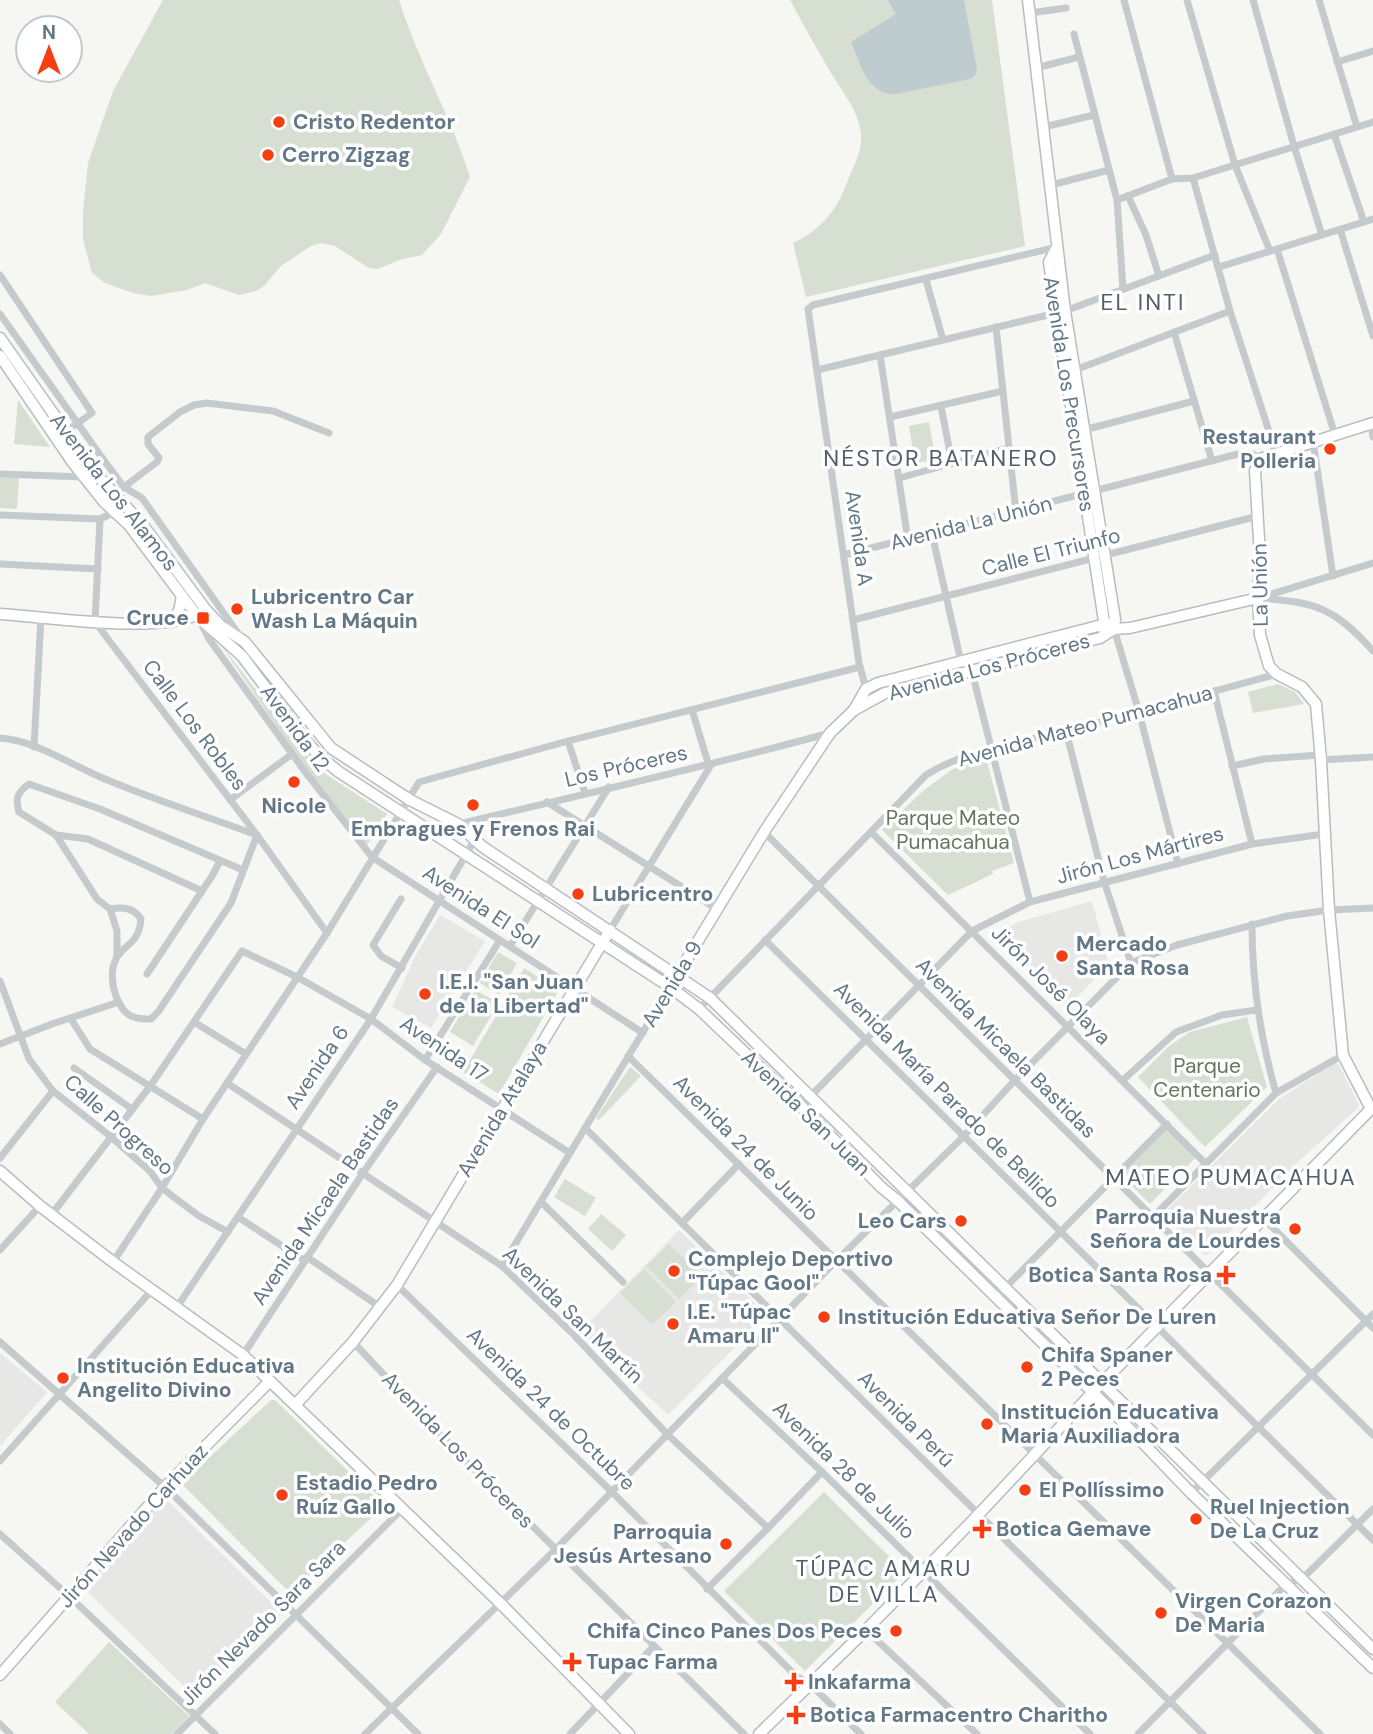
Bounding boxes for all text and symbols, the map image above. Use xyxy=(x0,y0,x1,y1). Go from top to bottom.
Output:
north arrow xyxy=(14,14,84,84)
text: N xyxy=(42,20,56,45)
place label: Cristo Redentor xyxy=(293,108,456,136)
marker: Cristo Redentor xyxy=(271,114,287,130)
place label: Cerro Zigzag xyxy=(282,141,410,169)
marker: Cerro Zigzag xyxy=(260,147,276,163)
street label: Avenida Los Precursores xyxy=(1037,274,1101,514)
district label: EL INTI xyxy=(1101,287,1185,317)
street label: Avenida Los Alamos xyxy=(43,407,185,577)
place label: Restaurant Polleria xyxy=(1203,423,1316,475)
marker: Restaurant Polleria xyxy=(1322,441,1338,457)
district label: NÉSTOR BATANERO xyxy=(823,443,1059,473)
street label: Avenida A xyxy=(838,488,880,588)
street label: Avenida La Unión xyxy=(887,489,1055,557)
street label: Calle El Triunfo xyxy=(979,521,1123,583)
street label: La Unión xyxy=(1245,543,1275,627)
place label: Lubricentro Car Wash La Máquin xyxy=(251,583,418,635)
marker: Lubricentro Car Wash La Máquin xyxy=(229,601,245,617)
place label: Cruce xyxy=(127,604,189,632)
marker: Cruce xyxy=(195,610,211,626)
street label: Avenida Los Próceres xyxy=(885,627,1093,707)
street label: Calle Los Robles xyxy=(137,654,253,796)
street label: Avenida Mateo Pumacahua xyxy=(955,678,1215,774)
street label: Avenida 12 xyxy=(254,679,336,777)
street label: Los Próceres xyxy=(562,738,690,794)
marker: Nicole xyxy=(286,774,302,790)
place label: Nicole xyxy=(262,792,326,820)
marker: Embragues y Frenos Rai xyxy=(465,797,481,813)
park label: Parque Mateo Pumacahua xyxy=(886,804,1020,856)
place label: Embragues y Frenos Rai xyxy=(351,815,595,843)
street label: Jirón Los Mártires xyxy=(1053,819,1227,891)
street label: Avenida El Sol xyxy=(417,859,545,955)
place label: Lubricentro xyxy=(592,880,713,908)
marker: Lubricentro xyxy=(570,886,586,902)
street label: Jirón José Olaya xyxy=(985,919,1117,1051)
place label: Mercado Santa Rosa xyxy=(1076,930,1189,982)
street label: Avenida 9 xyxy=(635,936,709,1032)
marker: Mercado Santa Rosa xyxy=(1054,948,1070,964)
street label: Avenida Micaela Bastidas xyxy=(909,951,1103,1145)
place label: I.E.I. "San Juan de la Libertad" xyxy=(439,968,589,1020)
street label: Avenida María Parado de Bellido xyxy=(828,976,1066,1214)
marker: I.E.I. "San Juan de la Libertad" xyxy=(417,986,433,1002)
street label: Avenida 17 xyxy=(395,1009,493,1089)
street label: Avenida 6 xyxy=(279,1019,355,1115)
street label: Avenida Atalaya xyxy=(450,1036,554,1182)
street label: Avenida San Juan xyxy=(735,1044,877,1182)
park label: Parque Centenario xyxy=(1153,1052,1261,1104)
street label: Calle Progreso xyxy=(58,1068,180,1182)
street label: Avenida 24 de Junio xyxy=(667,1069,825,1227)
street label: Avenida Micaela Bastidas xyxy=(245,1092,405,1310)
district label: MATEO PUMACAHUA xyxy=(1105,1162,1357,1192)
place label: Parroquia Nuestra Señora de Lourdes xyxy=(1090,1203,1281,1255)
place label: Leo Cars xyxy=(858,1207,947,1235)
marker: Leo Cars xyxy=(953,1213,969,1229)
marker: Parroquia Nuestra Señora de Lourdes xyxy=(1287,1221,1303,1237)
street label: Avenida San Martín xyxy=(496,1240,650,1390)
place label: Complejo Deportivo "Túpac Gool" xyxy=(688,1245,893,1297)
place label: Botica Santa Rosa xyxy=(1028,1261,1212,1289)
marker: Complejo Deportivo "Túpac Gool" xyxy=(666,1263,682,1279)
marker: Botica Santa Rosa xyxy=(1218,1267,1234,1283)
place label: I.E. "Túpac Amaru II" xyxy=(687,1298,791,1350)
place label: Institución Educativa Señor De Luren xyxy=(838,1303,1217,1331)
marker: Institución Educativa Señor De Luren xyxy=(816,1309,832,1325)
marker: I.E. "Túpac Amaru II" xyxy=(665,1316,681,1332)
street label: Avenida 24 de Octubre xyxy=(461,1321,641,1497)
place label: Chifa Spaner 2 Peces xyxy=(1041,1341,1173,1393)
place label: Institución Educativa Angelito Divino xyxy=(77,1352,295,1404)
marker: Chifa Spaner 2 Peces xyxy=(1019,1359,1035,1375)
street label: Avenida Perú xyxy=(852,1365,960,1473)
street label: Avenida Los Próceres xyxy=(376,1366,540,1534)
marker: Institución Educativa Angelito Divino xyxy=(55,1370,71,1386)
street label: Avenida 28 de Julio xyxy=(767,1395,921,1545)
place label: Institución Educativa Maria Auxiliadora xyxy=(1001,1398,1219,1450)
marker: Institución Educativa Maria Auxiliadora xyxy=(979,1416,995,1432)
street label: Jirón Nevado Carhuaz xyxy=(52,1438,214,1614)
place label: Estadio Pedro Ruíz Gallo xyxy=(296,1469,438,1521)
place label: El Pollíssimo xyxy=(1039,1476,1164,1504)
marker: El Pollíssimo xyxy=(1017,1482,1033,1498)
marker: Estadio Pedro Ruíz Gallo xyxy=(274,1487,290,1503)
place label: Ruel Injection De La Cruz xyxy=(1210,1493,1350,1545)
marker: Ruel Injection De La Cruz xyxy=(1188,1511,1204,1527)
place label: Botica Gemave xyxy=(996,1515,1151,1543)
place label: Parroquia Jesús Artesano xyxy=(554,1518,712,1570)
marker: Botica Gemave xyxy=(974,1521,990,1537)
street label: Jirón Nevado Sara Sara xyxy=(174,1534,352,1712)
marker: Parroquia Jesús Artesano xyxy=(718,1536,734,1552)
district label: TÚPAC AMARU DE VILLA xyxy=(796,1553,972,1609)
place label: Virgen Corazon De Maria xyxy=(1175,1587,1332,1639)
marker: Virgen Corazon De Maria xyxy=(1153,1605,1169,1621)
place label: Chifa Cinco Panes Dos Peces xyxy=(587,1617,882,1645)
marker: Chifa Cinco Panes Dos Peces xyxy=(888,1623,904,1639)
place label: Tupac Farma xyxy=(586,1648,718,1676)
marker: Tupac Farma xyxy=(564,1654,580,1670)
place label: Inkafarma xyxy=(808,1668,911,1696)
marker: Inkafarma xyxy=(786,1674,802,1690)
place label: Botica Farmacentro Charitho xyxy=(810,1701,1108,1729)
marker: Botica Farmacentro Charitho xyxy=(788,1707,804,1723)

